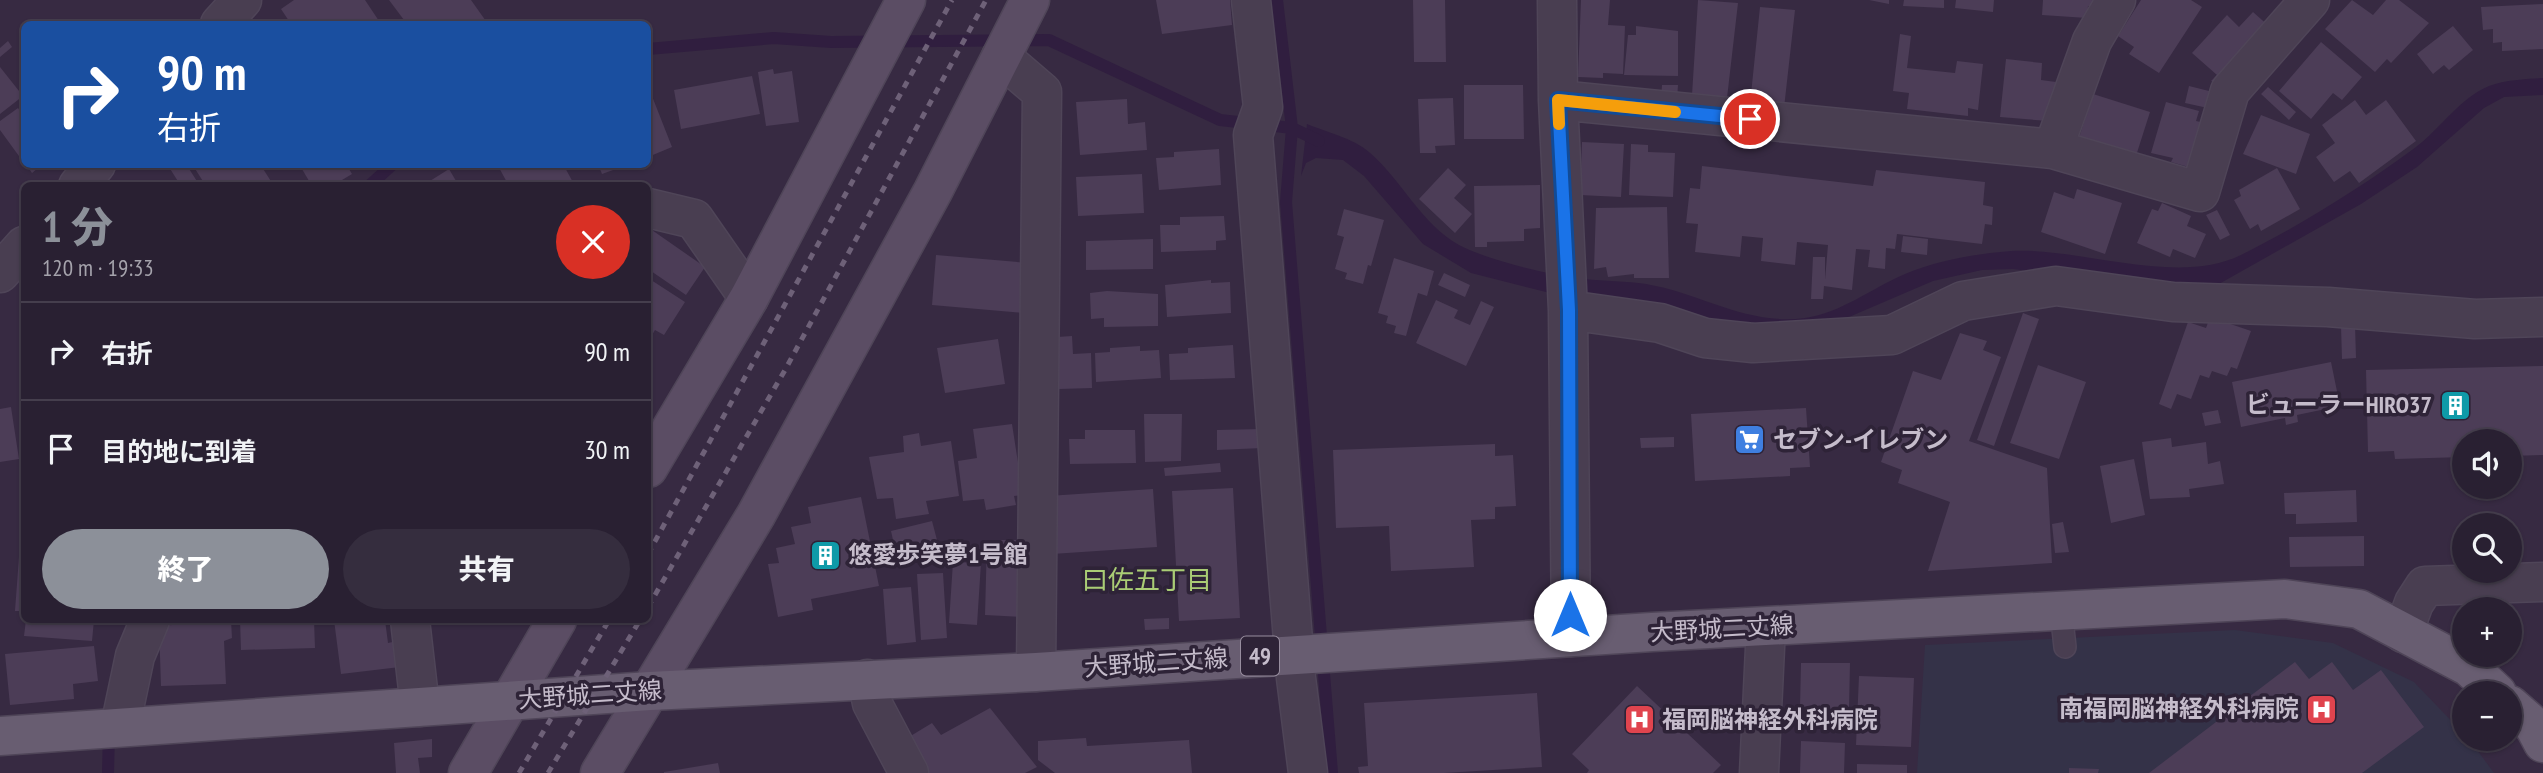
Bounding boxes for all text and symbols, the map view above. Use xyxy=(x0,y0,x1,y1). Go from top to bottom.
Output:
text: 90 m xyxy=(157,40,246,104)
icon: right xyxy=(42,49,133,140)
pin xyxy=(1720,89,1780,149)
icon: arrive xyxy=(1731,100,1769,138)
text: 右折 xyxy=(157,106,221,148)
text: 1 分 xyxy=(42,199,113,254)
button: close xyxy=(556,205,630,279)
text: 120 m · 19:33 xyxy=(42,253,154,282)
icon: right xyxy=(42,332,80,370)
text: 90 m xyxy=(584,335,630,368)
text: 右折 xyxy=(101,337,153,370)
building icon: ビューラーHIRO37 xyxy=(2438,388,2472,422)
place label: ビューラーHIRO37 xyxy=(2246,389,2432,420)
supermarket icon: セブン-イレブン xyxy=(1733,423,1767,457)
place label: セブン-イレブン xyxy=(1773,424,1948,455)
map controls xyxy=(2452,429,2522,751)
button: sound xyxy=(2452,429,2522,499)
icon: arrive xyxy=(42,430,80,468)
text: 30 m xyxy=(584,433,630,466)
text: 目的地に到着 xyxy=(101,435,257,468)
button: search xyxy=(2452,513,2522,583)
button: 終了 xyxy=(42,529,329,609)
button: 共有 xyxy=(343,529,630,609)
building icon: 悠愛歩笑夢1号館 xyxy=(808,538,842,572)
place label: 悠愛歩笑夢1号館 xyxy=(848,539,1027,570)
district label: 曰佐五丁目 xyxy=(1082,563,1212,596)
position arrow xyxy=(1533,578,1607,652)
button: + xyxy=(2452,597,2522,667)
street label: 大野城二丈線 xyxy=(1649,609,1795,648)
road number: 49 xyxy=(1241,636,1279,676)
street label: 大野城二丈線 xyxy=(1083,642,1229,683)
street label: 大野城二丈線 xyxy=(517,674,663,715)
button: − xyxy=(2452,681,2522,751)
hospital icon: 南福岡脳神経外科病院 xyxy=(2305,692,2339,726)
place label: 南福岡脳神経外科病院 xyxy=(2059,693,2299,724)
hospital icon: 福岡脳神経外科病院 xyxy=(1622,703,1656,737)
place label: 福岡脳神経外科病院 xyxy=(1662,704,1878,735)

